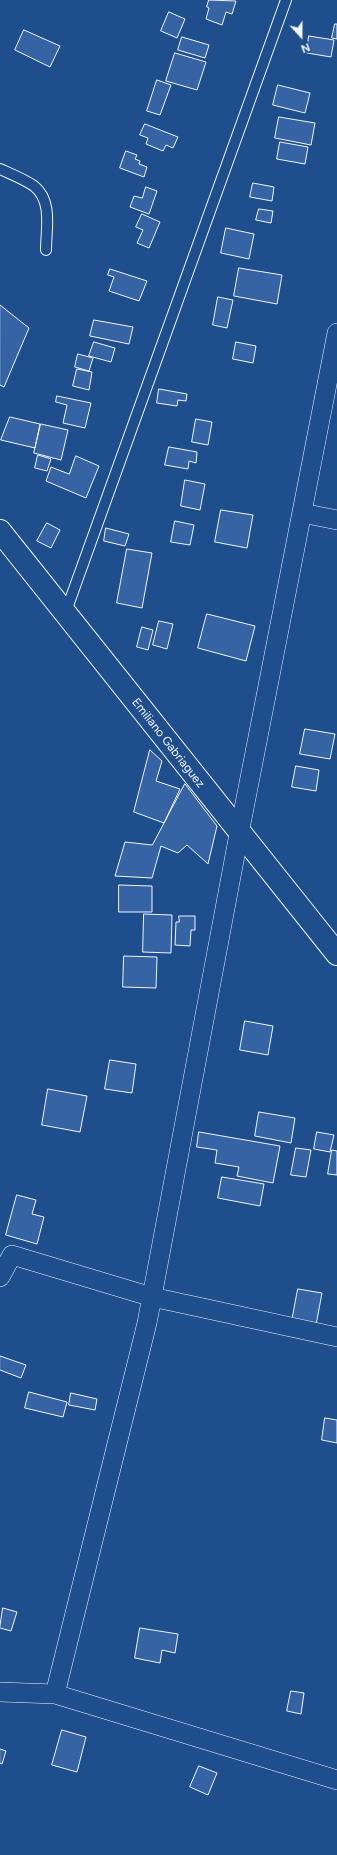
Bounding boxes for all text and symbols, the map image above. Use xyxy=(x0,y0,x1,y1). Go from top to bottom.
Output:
north arrow xyxy=(281,16,321,56)
text: N xyxy=(299,40,312,55)
street label: Emiliano Gabriaguez xyxy=(129,695,207,791)

